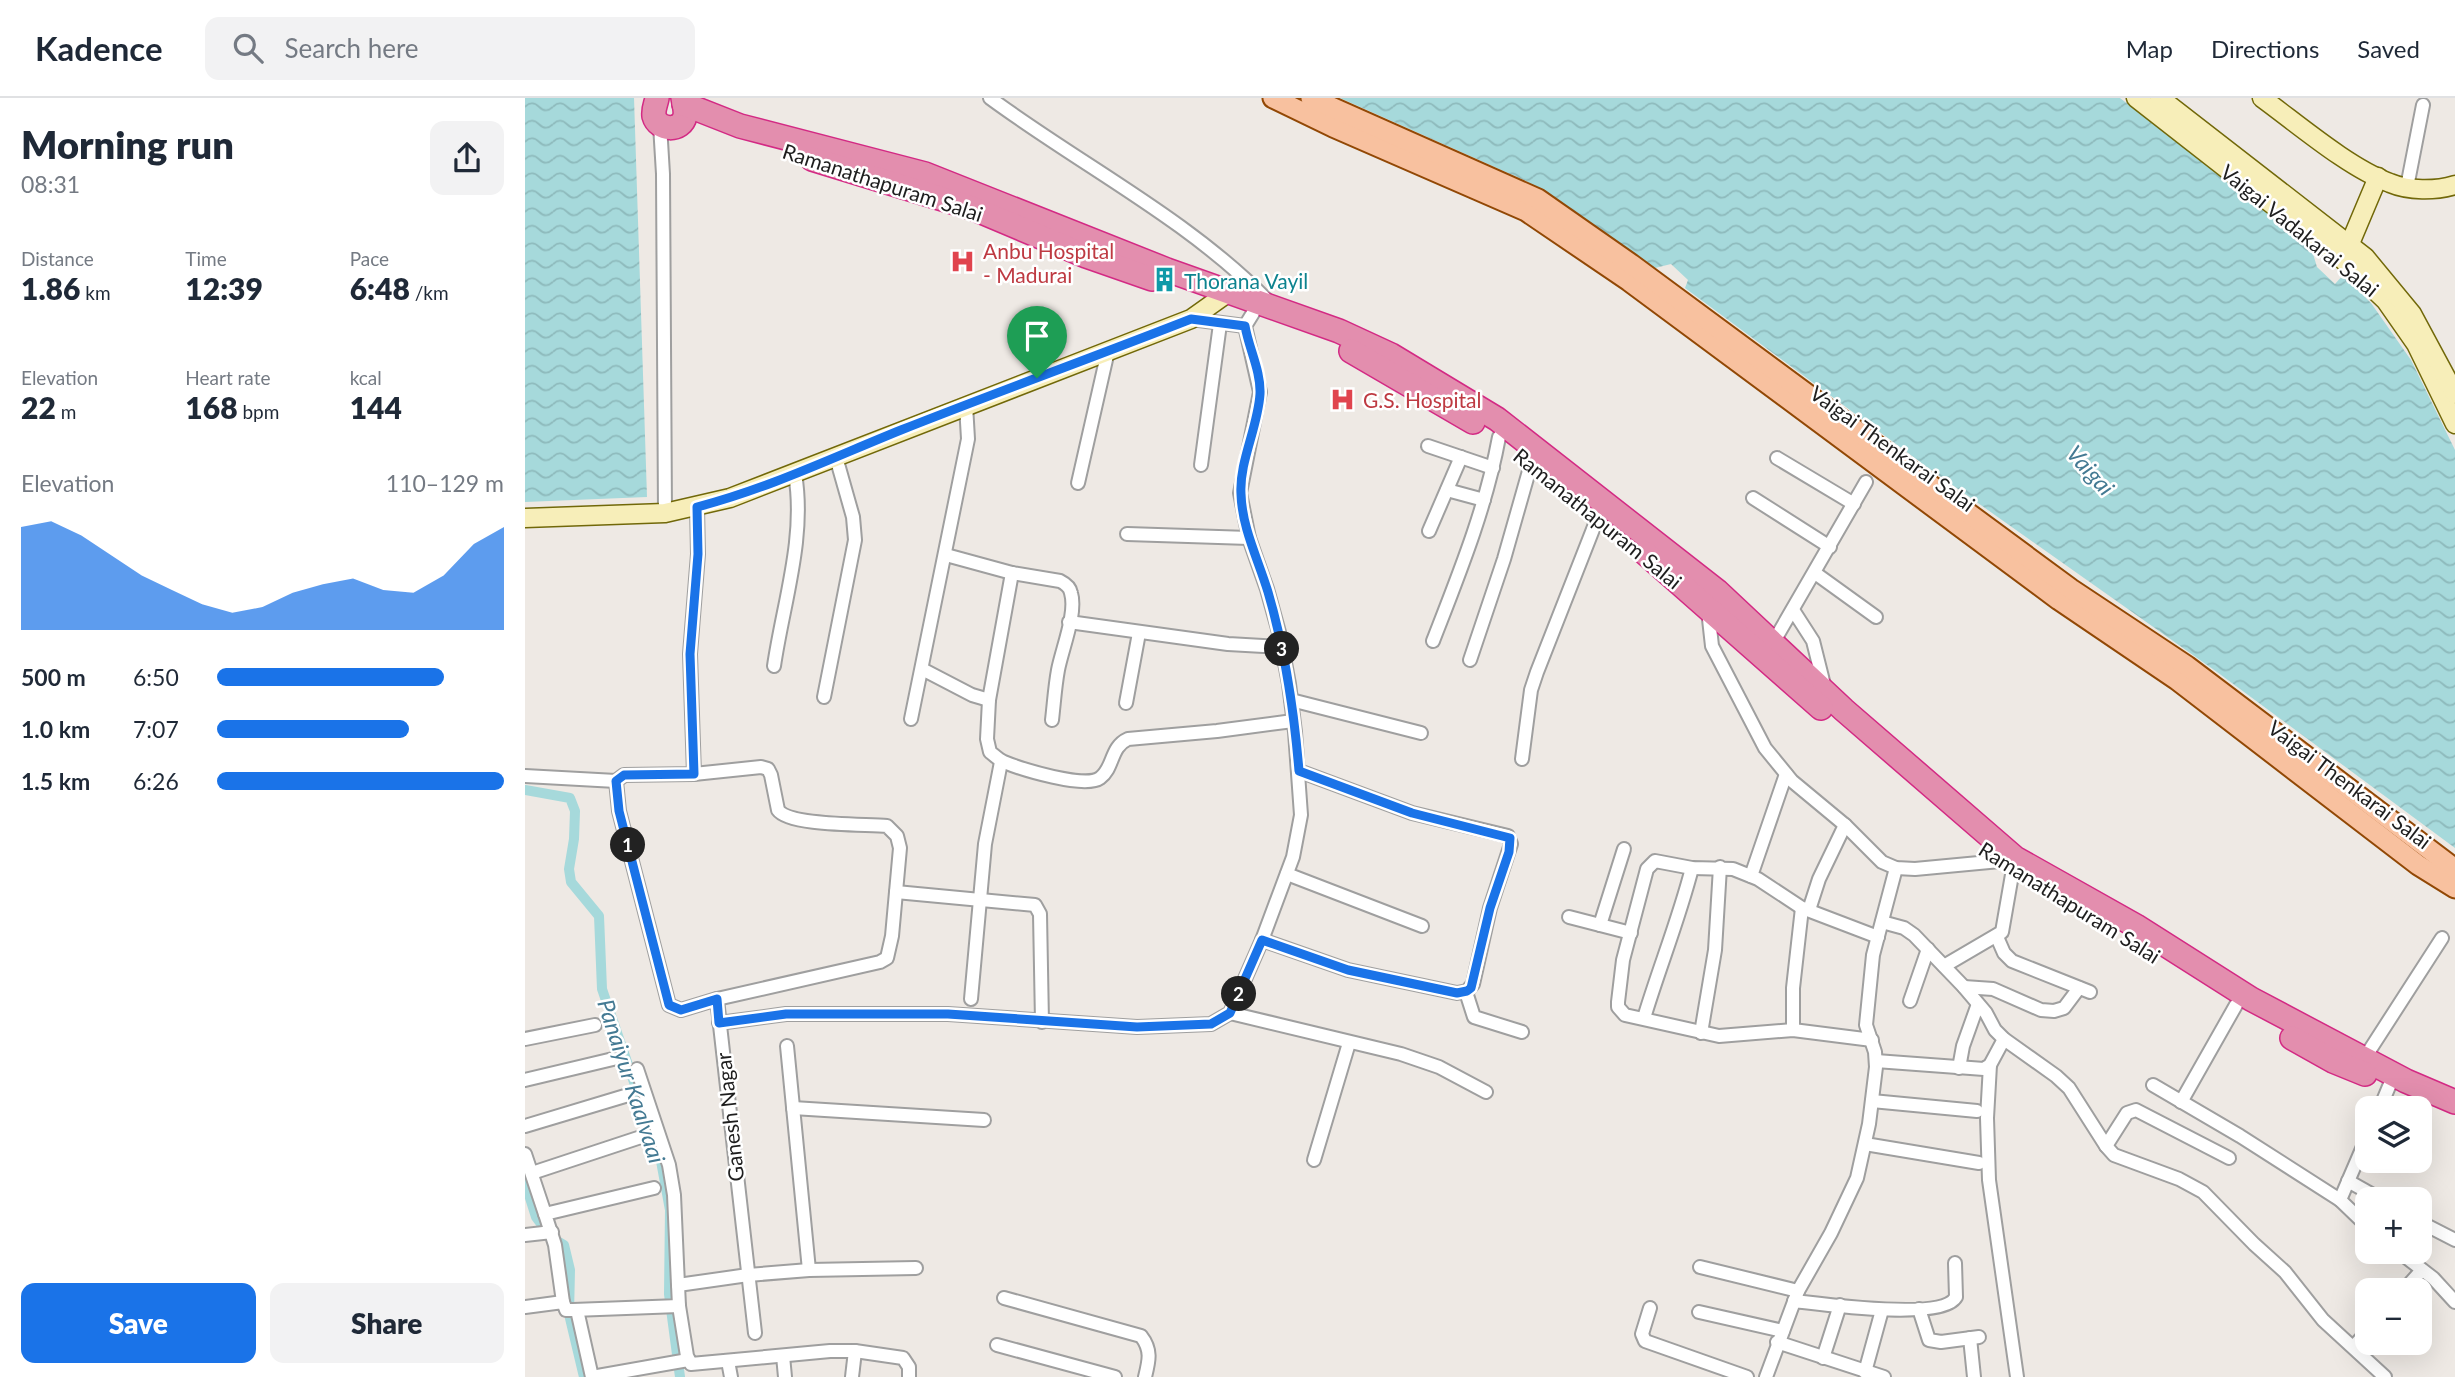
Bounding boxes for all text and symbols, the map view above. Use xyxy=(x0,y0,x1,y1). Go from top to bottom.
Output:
search box xyxy=(205,17,695,80)
text: Kadence xyxy=(35,28,163,68)
icon: search xyxy=(229,29,267,67)
text: Search here xyxy=(285,32,419,64)
text: Map xyxy=(2126,34,2173,63)
text: Directions xyxy=(2211,34,2319,63)
text: Saved xyxy=(2357,34,2420,63)
text: Morning run xyxy=(21,121,234,167)
button: share xyxy=(430,121,504,195)
street label: Ramanathapuram Salai xyxy=(780,138,986,226)
street label: Vaigai Vadakarai Salai xyxy=(2216,159,2384,301)
text: 08:31 xyxy=(21,170,80,198)
place label: Anbu Hospital - Madurai xyxy=(983,238,1114,287)
text: Distance xyxy=(21,247,94,270)
text: Time xyxy=(185,247,227,270)
text: Pace xyxy=(350,247,389,270)
hospital icon: Anbu Hospital - Madurai xyxy=(949,248,977,276)
building icon: Thorana Vayil xyxy=(1150,266,1178,294)
place label: Thorana Vayil xyxy=(1184,268,1308,293)
text: 1.86 xyxy=(21,270,80,306)
text: 12:39 xyxy=(185,270,263,306)
text: 6:48 xyxy=(350,270,410,306)
text: km xyxy=(80,281,111,304)
text: /km xyxy=(410,281,449,304)
pin xyxy=(1007,306,1067,378)
icon: arrive xyxy=(1018,317,1056,355)
text: Elevation xyxy=(21,366,98,389)
text: Heart rate xyxy=(185,366,271,389)
text: kcal xyxy=(350,366,382,389)
street label: Vaigai Thenkarai Salai xyxy=(1806,380,1980,516)
hospital icon: G.S. Hospital xyxy=(1329,385,1357,413)
place label: G.S. Hospital xyxy=(1363,387,1481,412)
text: 22 xyxy=(21,389,56,425)
text: 168 xyxy=(185,389,238,425)
text: 144 xyxy=(350,389,402,425)
text: m xyxy=(56,400,76,423)
text: bpm xyxy=(238,400,279,423)
water label: Vaigai xyxy=(2061,439,2121,501)
street label: Ramanathapuram Salai xyxy=(1509,443,1687,593)
text: Elevation xyxy=(21,469,114,497)
text: 110–129 m xyxy=(386,469,504,497)
pin: 3 xyxy=(1265,632,1299,666)
text: 3 xyxy=(1276,637,1287,660)
text: 500 m xyxy=(21,663,86,691)
text: 6:50 xyxy=(133,663,179,691)
text: 1.0 km xyxy=(21,715,90,743)
text: 7:07 xyxy=(133,715,179,743)
street label: Vaigai Thenkarai Salai xyxy=(2264,715,2436,853)
text: 1.5 km xyxy=(21,767,90,795)
text: 6:26 xyxy=(133,767,179,795)
pin: 1 xyxy=(611,828,645,862)
text: 1 xyxy=(622,833,633,856)
street label: Ramanathapuram Salai xyxy=(1975,836,2165,968)
pin: 2 xyxy=(1221,976,1257,1012)
text: 2 xyxy=(1233,982,1244,1005)
water label: Panaiyur Kaalvaai xyxy=(592,995,672,1167)
street label: Ganesh Nagar xyxy=(710,1051,748,1183)
map controls xyxy=(2355,1096,2432,1355)
button: layers xyxy=(2355,1096,2432,1173)
button: + xyxy=(2355,1187,2432,1264)
button: − xyxy=(2355,1278,2432,1355)
button: Save xyxy=(21,1283,256,1363)
button: Share xyxy=(270,1283,504,1363)

